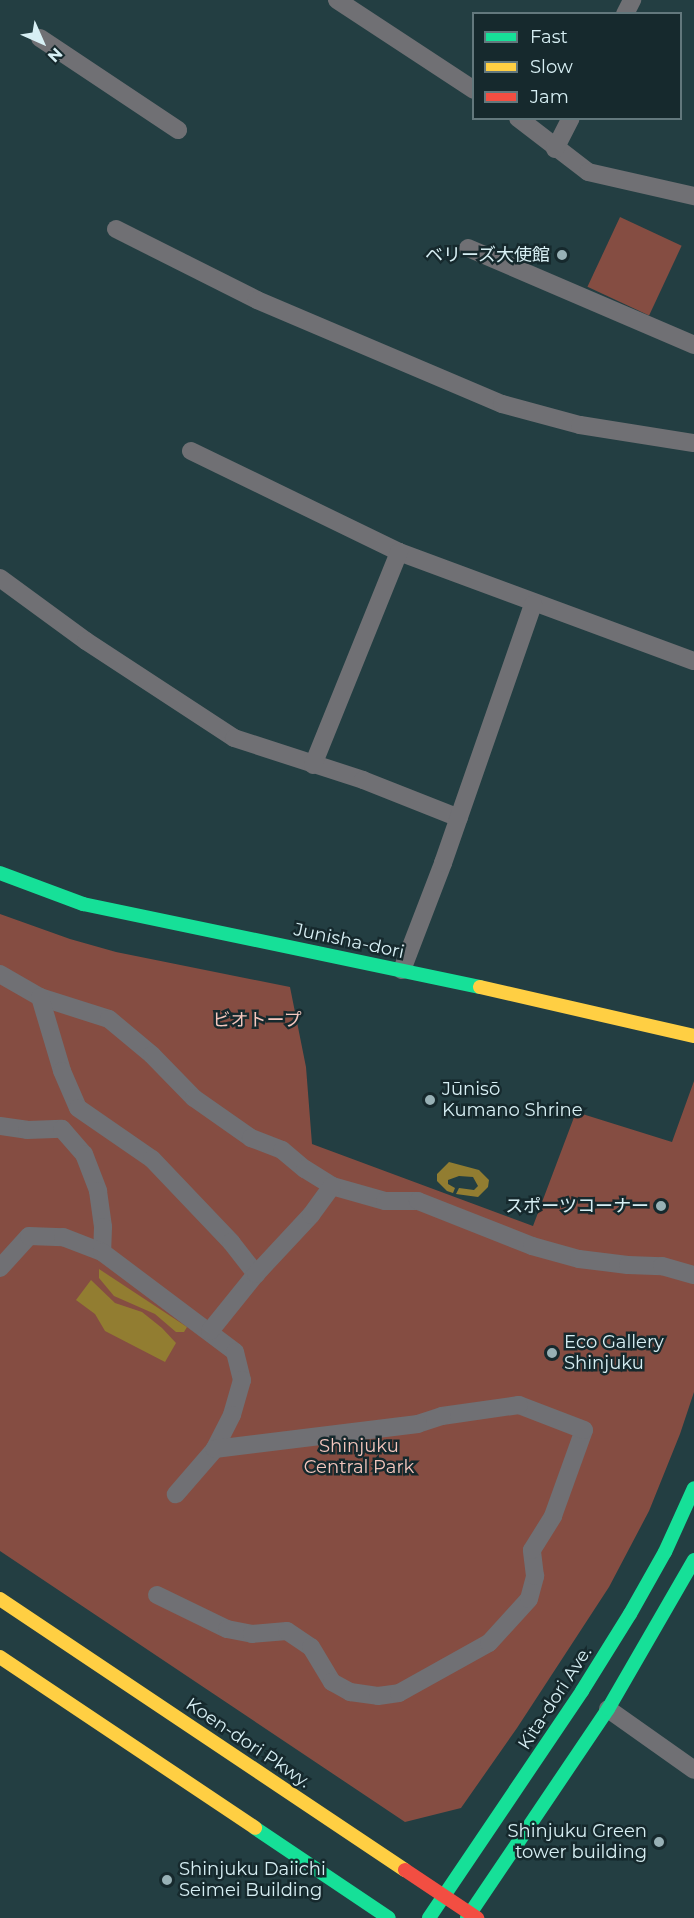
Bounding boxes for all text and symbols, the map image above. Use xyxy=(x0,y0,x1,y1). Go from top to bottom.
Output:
north arrow xyxy=(12,12,72,72)
legend xyxy=(472,12,682,120)
text: Fast xyxy=(530,26,568,48)
text: N xyxy=(44,44,66,66)
text: Slow xyxy=(530,56,573,78)
text: Jam xyxy=(530,86,569,108)
place label: ベリーズ大使館 xyxy=(424,244,550,266)
marker: ベリーズ大使館 xyxy=(555,248,569,262)
street label: Junisha-dori xyxy=(292,919,406,963)
park label: ビオトープ xyxy=(212,1009,302,1031)
place label: Jūnisō Kumano Shrine xyxy=(442,1079,583,1122)
marker: Jūnisō Kumano Shrine xyxy=(423,1093,437,1107)
place label: スポーツコーナー xyxy=(505,1195,649,1217)
marker: スポーツコーナー xyxy=(654,1199,668,1213)
place label: Eco Gallery Shinjuku xyxy=(564,1332,664,1374)
marker: Eco Gallery Shinjuku xyxy=(545,1346,559,1360)
park label: Shinjuku Central Park xyxy=(304,1436,414,1478)
street label: Kita-dori Ave. xyxy=(514,1642,596,1754)
street label: Koen-dori Pkwy. xyxy=(182,1693,314,1793)
place label: Shinjuku Green tower building xyxy=(508,1821,647,1864)
marker: Shinjuku Green tower building xyxy=(652,1835,666,1849)
place label: Shinjuku Daiichi Seimei Building xyxy=(179,1859,326,1902)
marker: Shinjuku Daiichi Seimei Building xyxy=(160,1873,174,1887)

